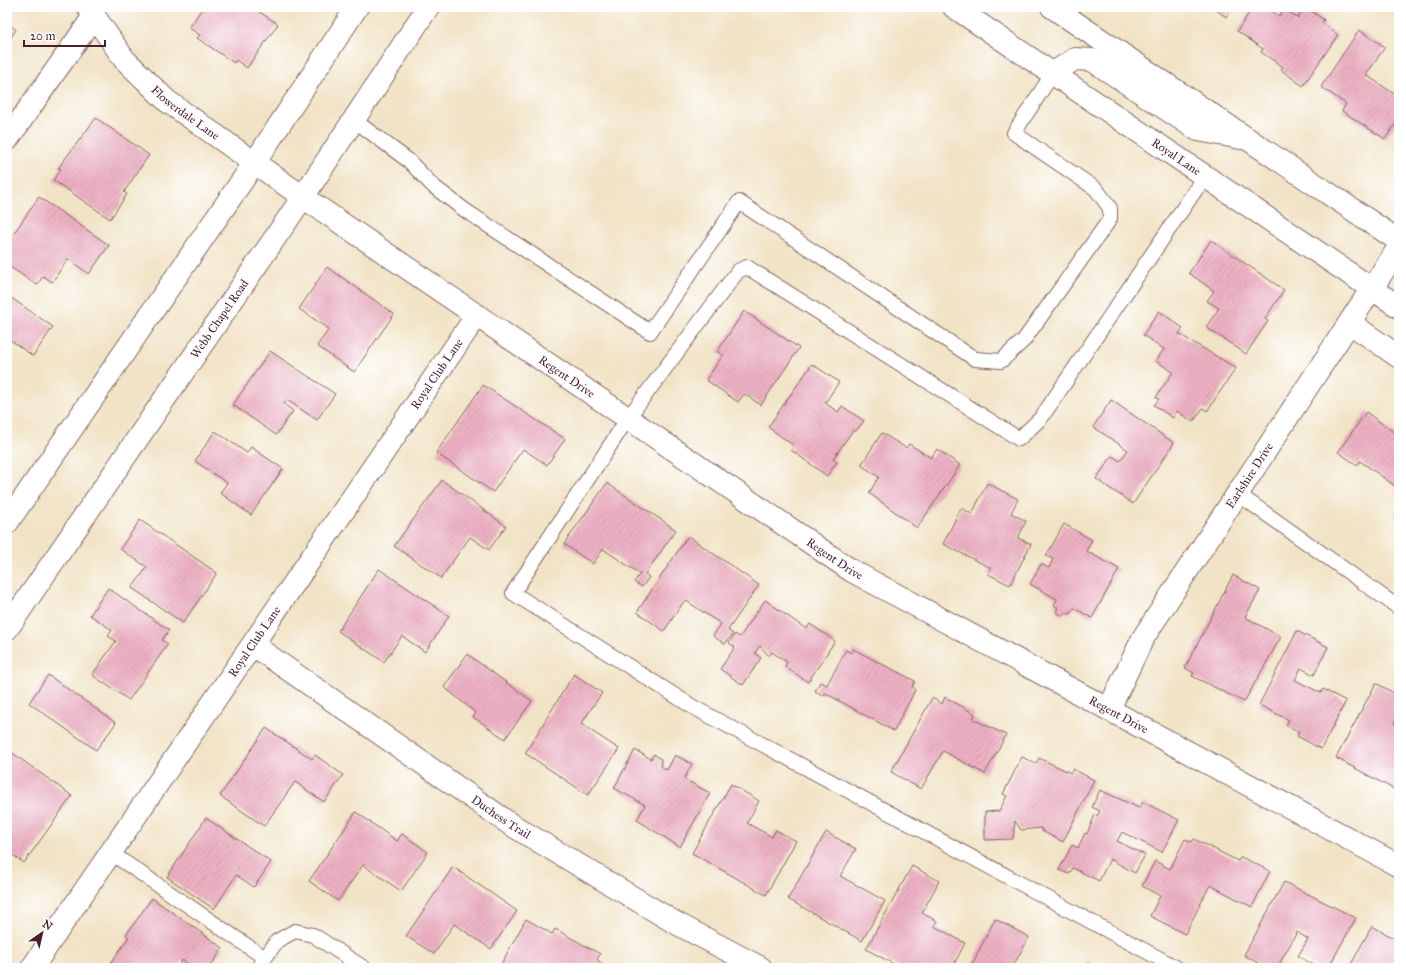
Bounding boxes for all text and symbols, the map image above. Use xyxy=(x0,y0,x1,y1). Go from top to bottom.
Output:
scale bar xyxy=(24,22,105,48)
text: 20 m xyxy=(30,29,56,43)
street label: Flowerdale Lane xyxy=(148,83,222,143)
street label: Royal Lane xyxy=(1149,135,1203,178)
street label: Webb Chapel Road xyxy=(188,277,251,361)
street label: Royal Club Lane xyxy=(408,336,466,412)
street label: Regent Drive xyxy=(536,353,598,401)
street label: Earlshire Drive xyxy=(1223,440,1276,511)
street label: Regent Drive xyxy=(804,535,865,583)
street label: Royal Club Lane xyxy=(225,604,283,680)
street label: Regent Drive xyxy=(1087,693,1151,736)
street label: Duchess Trail xyxy=(469,792,534,842)
north arrow xyxy=(22,913,62,953)
text: N xyxy=(40,917,55,933)

